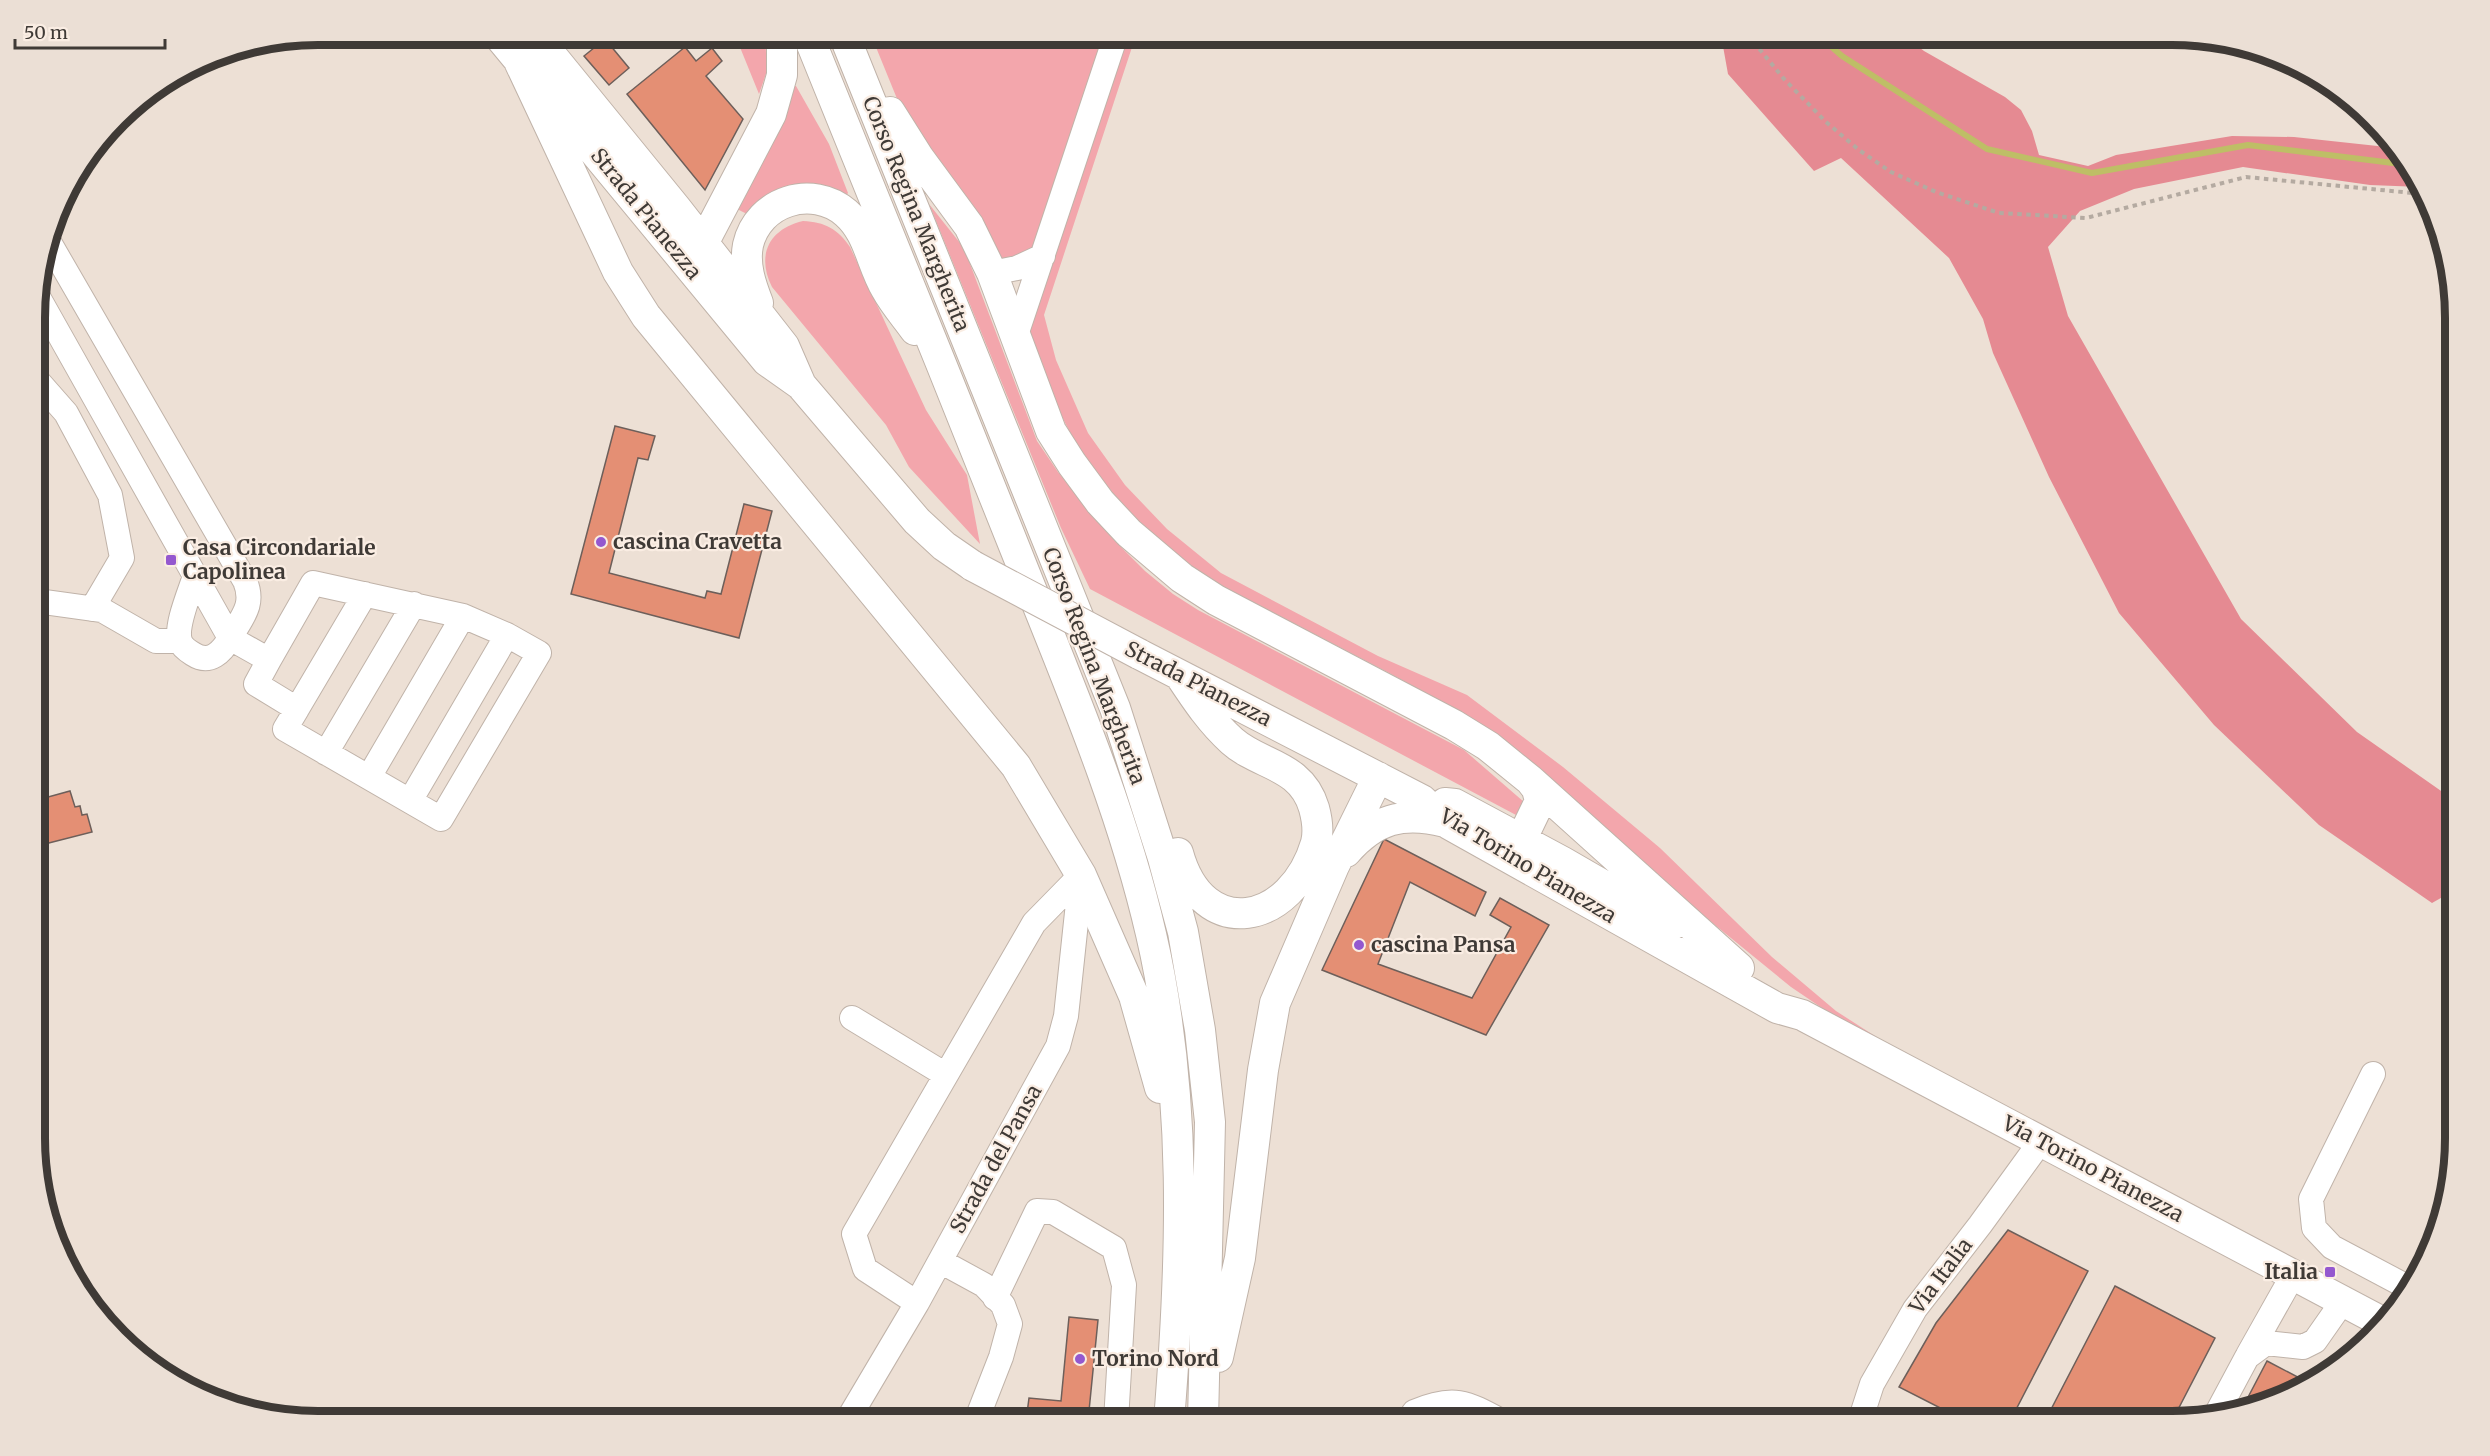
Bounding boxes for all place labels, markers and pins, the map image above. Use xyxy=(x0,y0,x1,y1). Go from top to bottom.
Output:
place label: cascina Cravetta xyxy=(613,528,782,555)
place label: Casa Circondariale Capolinea xyxy=(183,534,376,585)
marker: cascina Cravetta xyxy=(594,535,608,549)
marker: Casa Circondariale Capolinea xyxy=(164,553,178,567)
place label: cascina Pansa xyxy=(1371,931,1516,958)
marker: cascina Pansa xyxy=(1352,938,1366,952)
place label: Italia xyxy=(2264,1258,2318,1285)
marker: Italia xyxy=(2323,1265,2337,1279)
place label: Torino Nord xyxy=(1092,1345,1219,1372)
marker: Torino Nord xyxy=(1073,1352,1087,1366)

